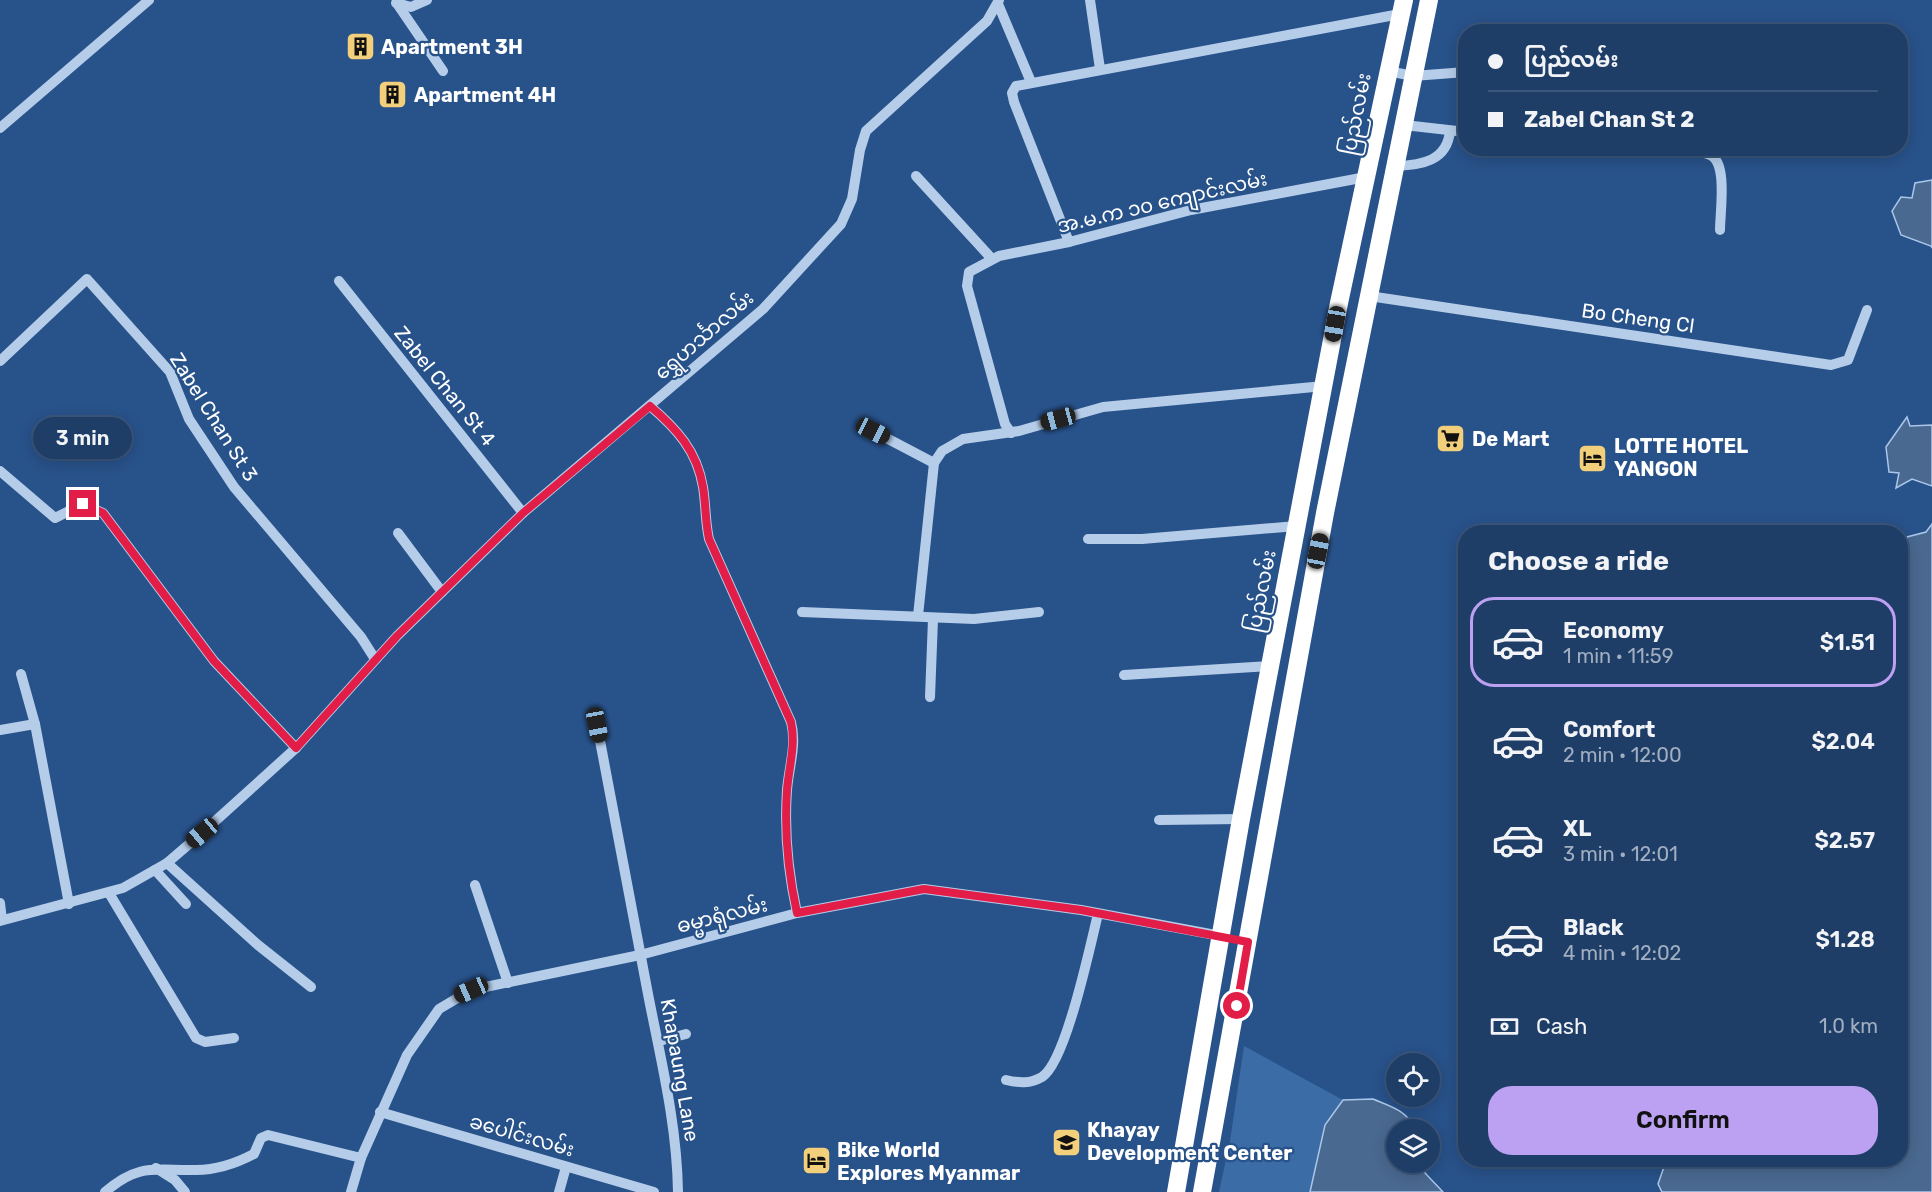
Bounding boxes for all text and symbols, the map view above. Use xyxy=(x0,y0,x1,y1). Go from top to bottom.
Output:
building icon: Apartment 3H xyxy=(344,31,376,63)
place label: Apartment 3H xyxy=(381,35,523,59)
text: ပြည်လမ်း xyxy=(1524,46,1619,73)
street label: ပြည်လမ်း xyxy=(1334,70,1380,158)
building icon: Apartment 4H xyxy=(377,79,409,111)
place label: Apartment 4H xyxy=(414,83,556,107)
text: Zabel Chan St 2 xyxy=(1524,106,1695,133)
street label: အ.မ.က ၁၀ ကျောင်းလမ်း xyxy=(1054,164,1270,242)
street label: ရွှေဟင်္သာလမ်း xyxy=(648,284,761,387)
street label: Bo Cheng Cl xyxy=(1580,298,1696,338)
car xyxy=(1323,305,1347,343)
street label: Zabel Chan St 4 xyxy=(389,321,501,451)
street label: Zabel Chan St 3 xyxy=(165,348,263,486)
car xyxy=(1038,406,1078,432)
car xyxy=(853,415,893,447)
callout: 3 min xyxy=(34,417,132,459)
supermarket icon: De Mart xyxy=(1435,423,1467,455)
text: 3 min xyxy=(56,426,109,450)
place label: De Mart xyxy=(1472,427,1549,451)
place label: LOTTE HOTEL YANGON xyxy=(1614,434,1748,481)
hotel icon: LOTTE HOTEL YANGON xyxy=(1577,442,1609,474)
route end xyxy=(69,490,96,517)
car xyxy=(1306,532,1330,570)
text: Choose a ride xyxy=(1488,545,1669,577)
street label: ပြည်လမ်း xyxy=(1239,547,1285,635)
icon: car xyxy=(1491,615,1545,669)
text: Economy xyxy=(1563,617,1664,644)
text: $1.51 xyxy=(1820,629,1875,656)
text: 1 min · 11:59 xyxy=(1563,644,1674,668)
car xyxy=(585,706,609,744)
icon: car xyxy=(1491,714,1545,768)
text: Comfort xyxy=(1563,716,1655,743)
text: $2.04 xyxy=(1811,728,1875,755)
text: 2 min · 12:00 xyxy=(1563,743,1682,767)
icon: car xyxy=(1491,813,1545,867)
car xyxy=(182,815,222,851)
text: XL xyxy=(1563,815,1591,842)
text: $2.57 xyxy=(1814,827,1875,854)
text: 3 min · 12:01 xyxy=(1563,842,1678,866)
street label: ဓမ္မာရုံလမ်း xyxy=(674,890,771,943)
icon: car xyxy=(1491,912,1545,966)
text: Black xyxy=(1563,914,1624,941)
text: $1.28 xyxy=(1815,926,1875,953)
text: 4 min · 12:02 xyxy=(1563,941,1681,965)
car xyxy=(451,974,491,1006)
route start xyxy=(1223,992,1250,1019)
street label: Khapaung Lane xyxy=(656,997,704,1143)
icon: cash xyxy=(1488,1010,1521,1043)
text: Cash xyxy=(1536,1013,1587,1040)
text: 1.0 km xyxy=(1819,1014,1878,1038)
map controls xyxy=(1386,1053,1440,1173)
button: locate xyxy=(1386,1053,1440,1107)
button: Confirm xyxy=(1488,1086,1878,1155)
street label: ခပေါင်းလမ်း xyxy=(467,1107,578,1161)
place label: Khayay Development Center xyxy=(1087,1118,1292,1165)
button: layers xyxy=(1386,1119,1440,1173)
school or university icon: Khayay Development Center xyxy=(1050,1126,1082,1158)
place label: Bike World Explores Myanmar xyxy=(837,1138,1020,1185)
hotel icon: Bike World Explores Myanmar xyxy=(800,1145,832,1177)

